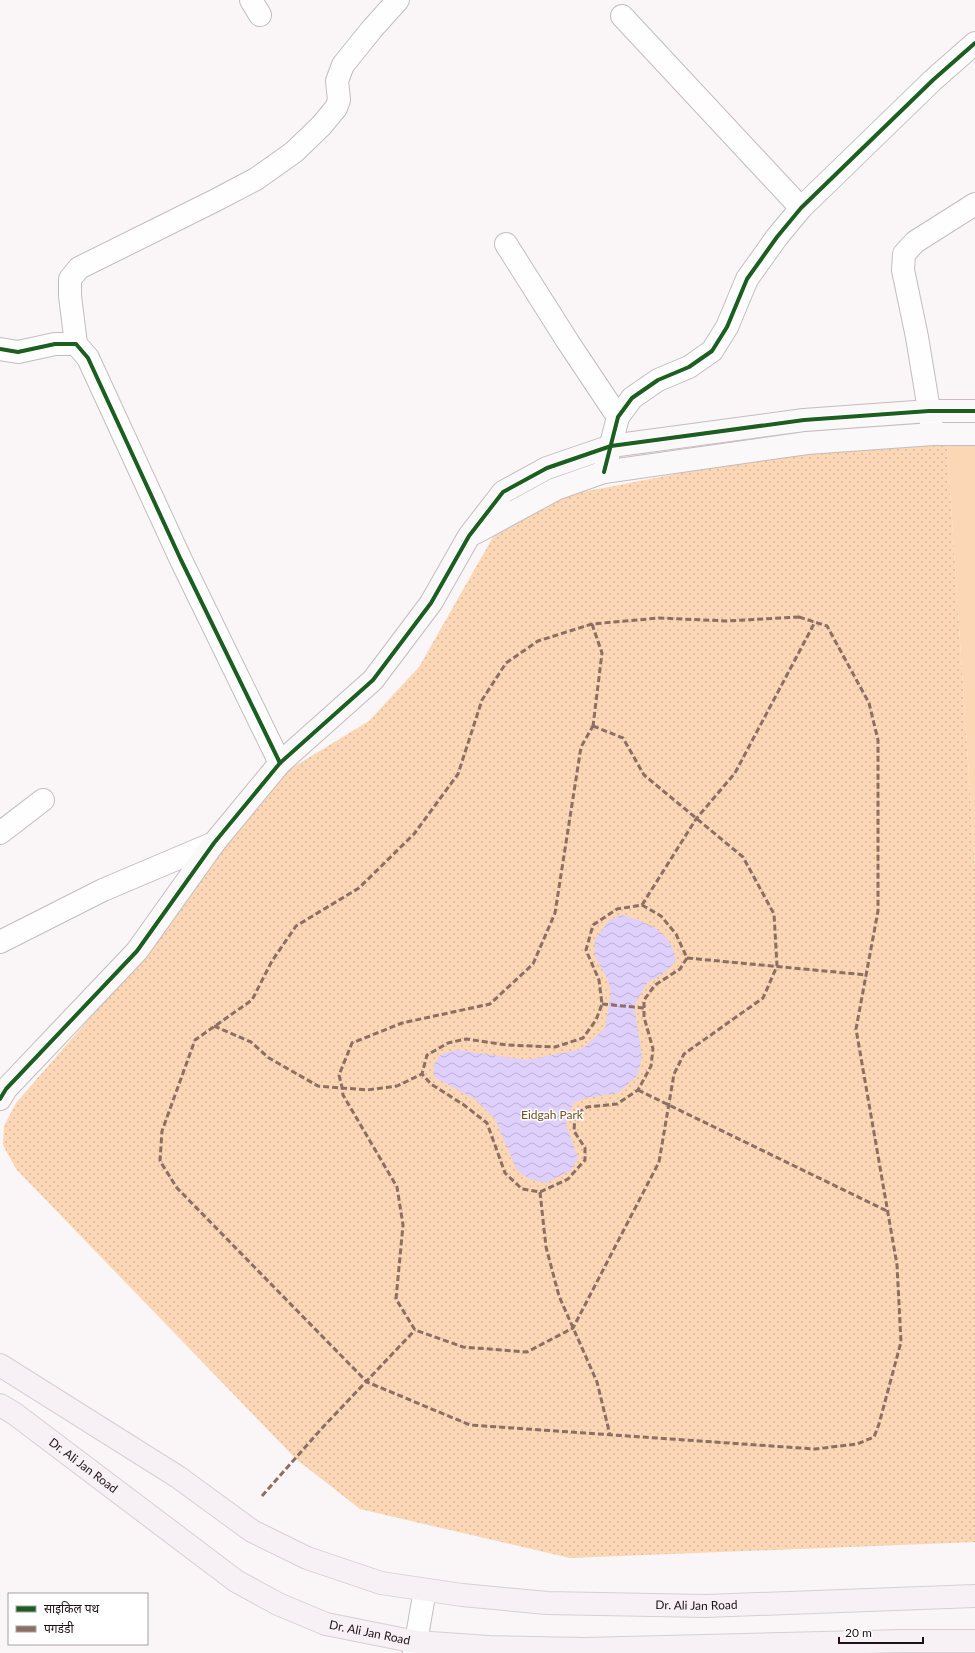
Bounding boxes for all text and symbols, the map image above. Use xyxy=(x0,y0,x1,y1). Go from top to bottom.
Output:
park label: Eidgah Park xyxy=(521,1107,584,1122)
street label: Dr. Ali Jan Road xyxy=(46,1434,121,1496)
legend xyxy=(8,1593,148,1645)
street label: Dr. Ali Jan Road xyxy=(655,1597,738,1613)
text: साइकिल पथ xyxy=(44,1601,99,1616)
street label: Dr. Ali Jan Road xyxy=(328,1617,412,1648)
scale bar xyxy=(839,1619,923,1645)
text: पगडंडी xyxy=(44,1621,74,1636)
text: 20 m xyxy=(845,1625,872,1640)

